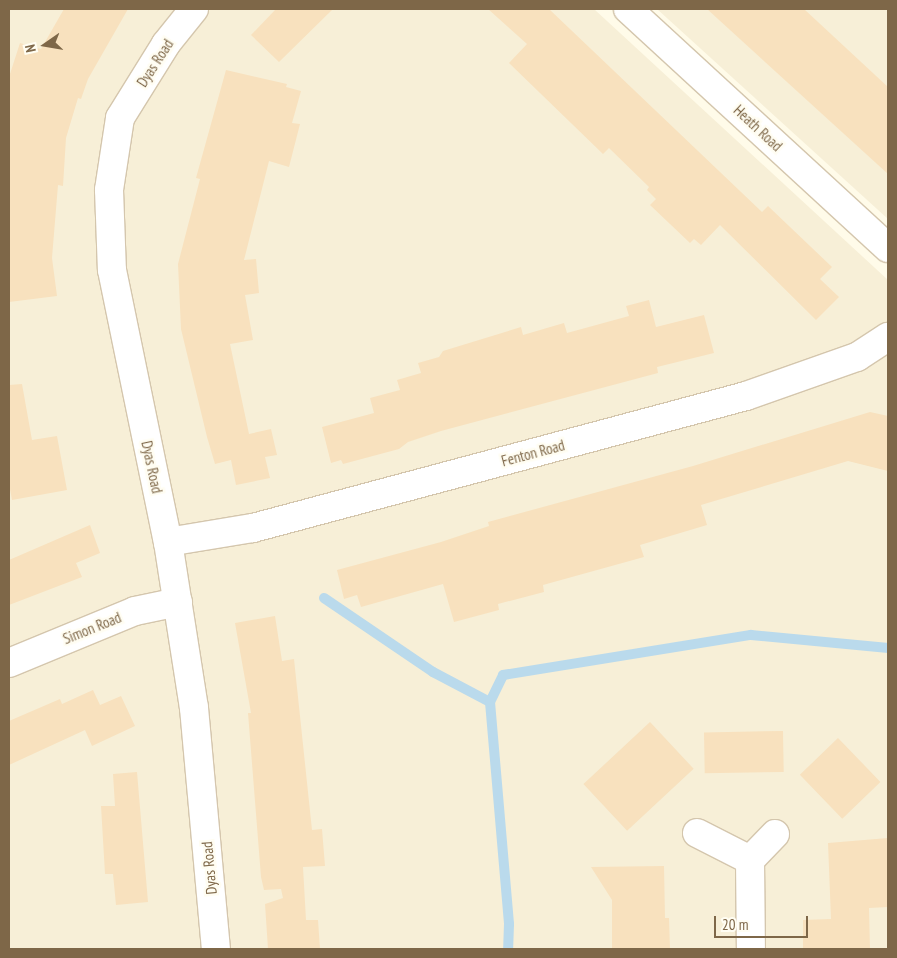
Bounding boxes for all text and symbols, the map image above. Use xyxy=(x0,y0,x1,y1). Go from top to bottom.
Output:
north arrow xyxy=(20,20,70,70)
street label: Dyas Road xyxy=(133,36,177,90)
text: N xyxy=(21,43,40,54)
street label: Heath Road xyxy=(730,101,786,155)
street label: Fenton Road xyxy=(499,436,567,470)
street label: Dyas Road xyxy=(138,439,166,495)
street label: Simon Road xyxy=(60,608,124,648)
street label: Dyas Road xyxy=(198,841,220,895)
scale bar xyxy=(717,906,811,938)
text: 20 m xyxy=(722,915,748,934)

